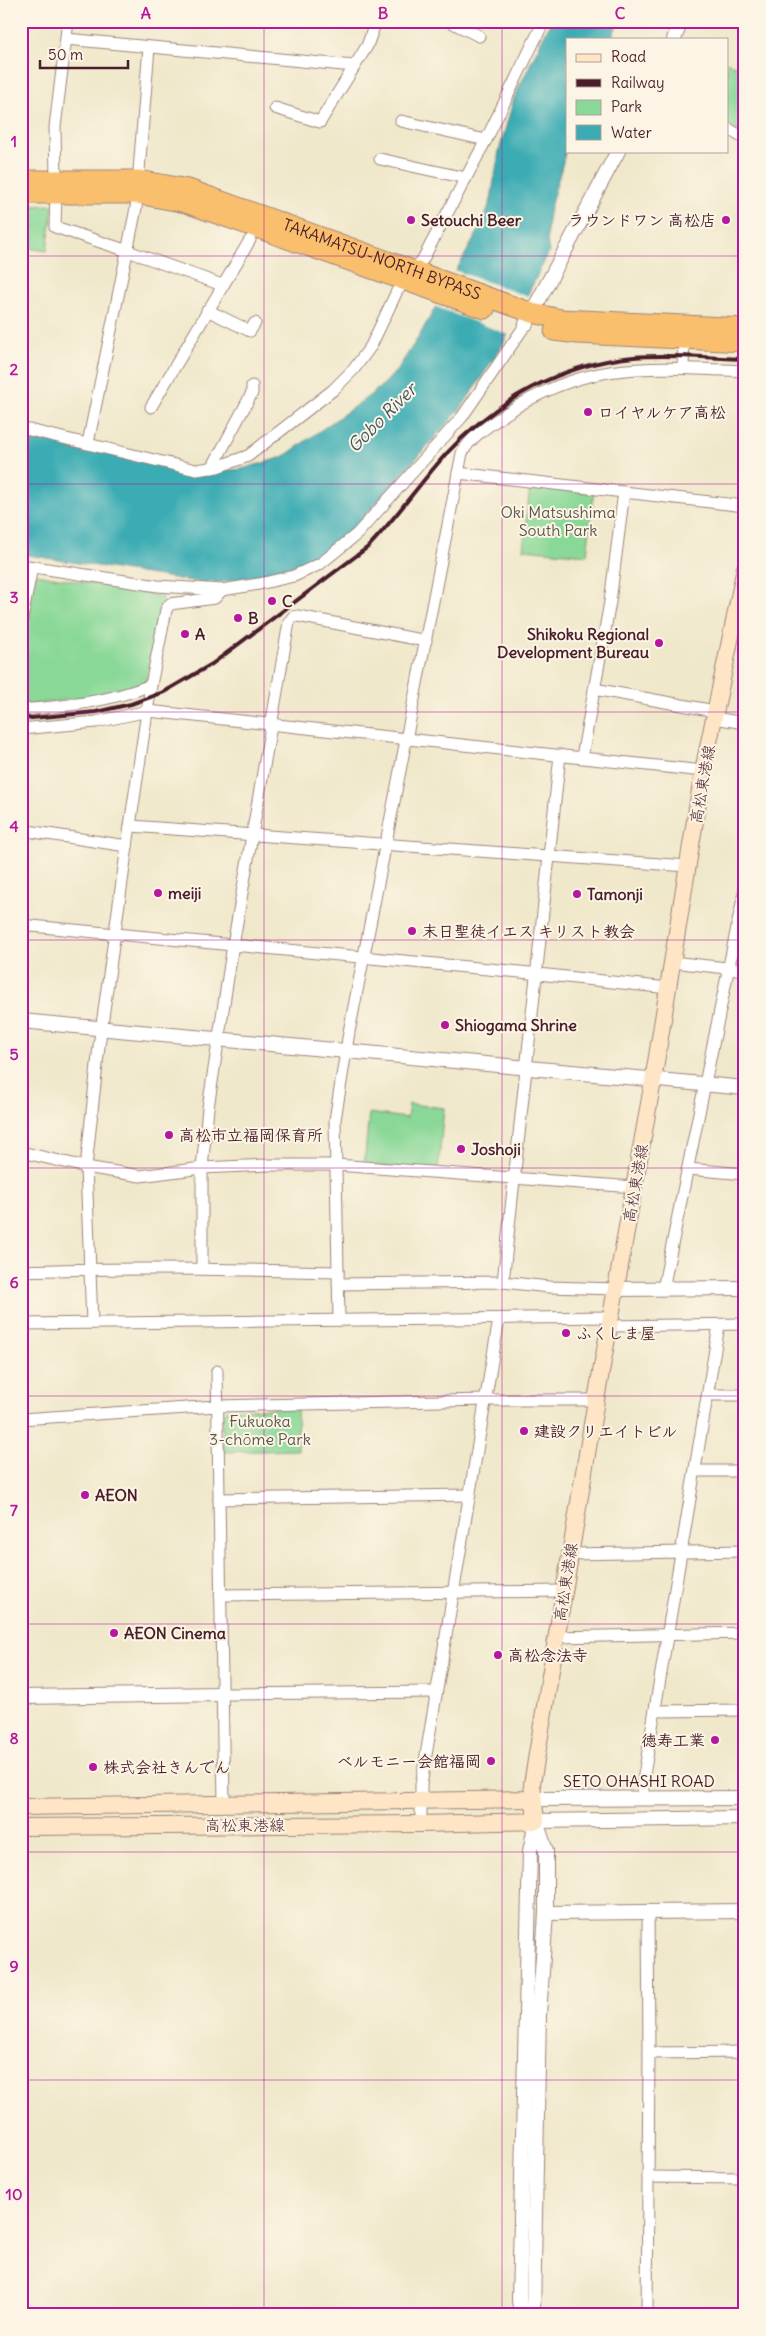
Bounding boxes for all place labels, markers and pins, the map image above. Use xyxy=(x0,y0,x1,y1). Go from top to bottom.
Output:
place label: Setouchi Beer xyxy=(421,210,522,230)
place label: ラウンドワン 高松店 xyxy=(568,210,716,230)
marker: Setouchi Beer xyxy=(405,214,417,226)
marker: ラウンドワン 高松店 xyxy=(720,214,732,226)
place label: ロイヤルケア高松 xyxy=(598,402,726,422)
marker: ロイヤルケア高松 xyxy=(582,406,594,418)
place label: C xyxy=(282,591,293,611)
marker: C xyxy=(266,595,278,607)
place label: B xyxy=(248,608,259,628)
marker: B xyxy=(232,612,244,624)
place label: A xyxy=(195,624,205,644)
place label: Shikoku Regional Development Bureau xyxy=(497,624,650,663)
marker: A xyxy=(179,628,191,640)
marker: Shikoku Regional Development Bureau xyxy=(653,637,665,649)
place label: meiji xyxy=(168,883,201,903)
place label: Tamonji xyxy=(587,884,643,904)
marker: meiji xyxy=(152,887,164,899)
marker: Tamonji xyxy=(571,888,583,900)
place label: 末日聖徒イエス キリスト教会 xyxy=(422,921,635,941)
marker: 末日聖徒イエス キリスト教会 xyxy=(406,925,418,937)
place label: Shiogama Shrine xyxy=(455,1015,577,1036)
marker: Shiogama Shrine xyxy=(439,1019,451,1031)
place label: 高松市立福岡保育所 xyxy=(179,1125,323,1145)
marker: 高松市立福岡保育所 xyxy=(163,1129,175,1141)
place label: Joshoji xyxy=(471,1139,521,1159)
marker: Joshoji xyxy=(455,1143,467,1155)
place label: ふくしま屋 xyxy=(576,1323,656,1343)
marker: ふくしま屋 xyxy=(560,1327,572,1339)
place label: 建設クリエイトビル xyxy=(534,1421,678,1441)
marker: 建設クリエイトビル xyxy=(518,1425,530,1437)
place label: AEON xyxy=(95,1485,138,1505)
marker: AEON xyxy=(79,1489,91,1501)
place label: AEON Cinema xyxy=(124,1623,226,1643)
marker: AEON Cinema xyxy=(108,1627,120,1639)
place label: 高松念法寺 xyxy=(508,1645,588,1665)
marker: 高松念法寺 xyxy=(492,1649,504,1661)
place label: 徳寿工業 xyxy=(641,1730,705,1750)
marker: 徳寿工業 xyxy=(709,1734,721,1746)
place label: ベルモニー会館福岡 xyxy=(337,1751,481,1771)
marker: ベルモニー会館福岡 xyxy=(485,1755,497,1767)
place label: 株式会社きんでん xyxy=(103,1757,230,1777)
marker: 株式会社きんでん xyxy=(87,1761,99,1773)

